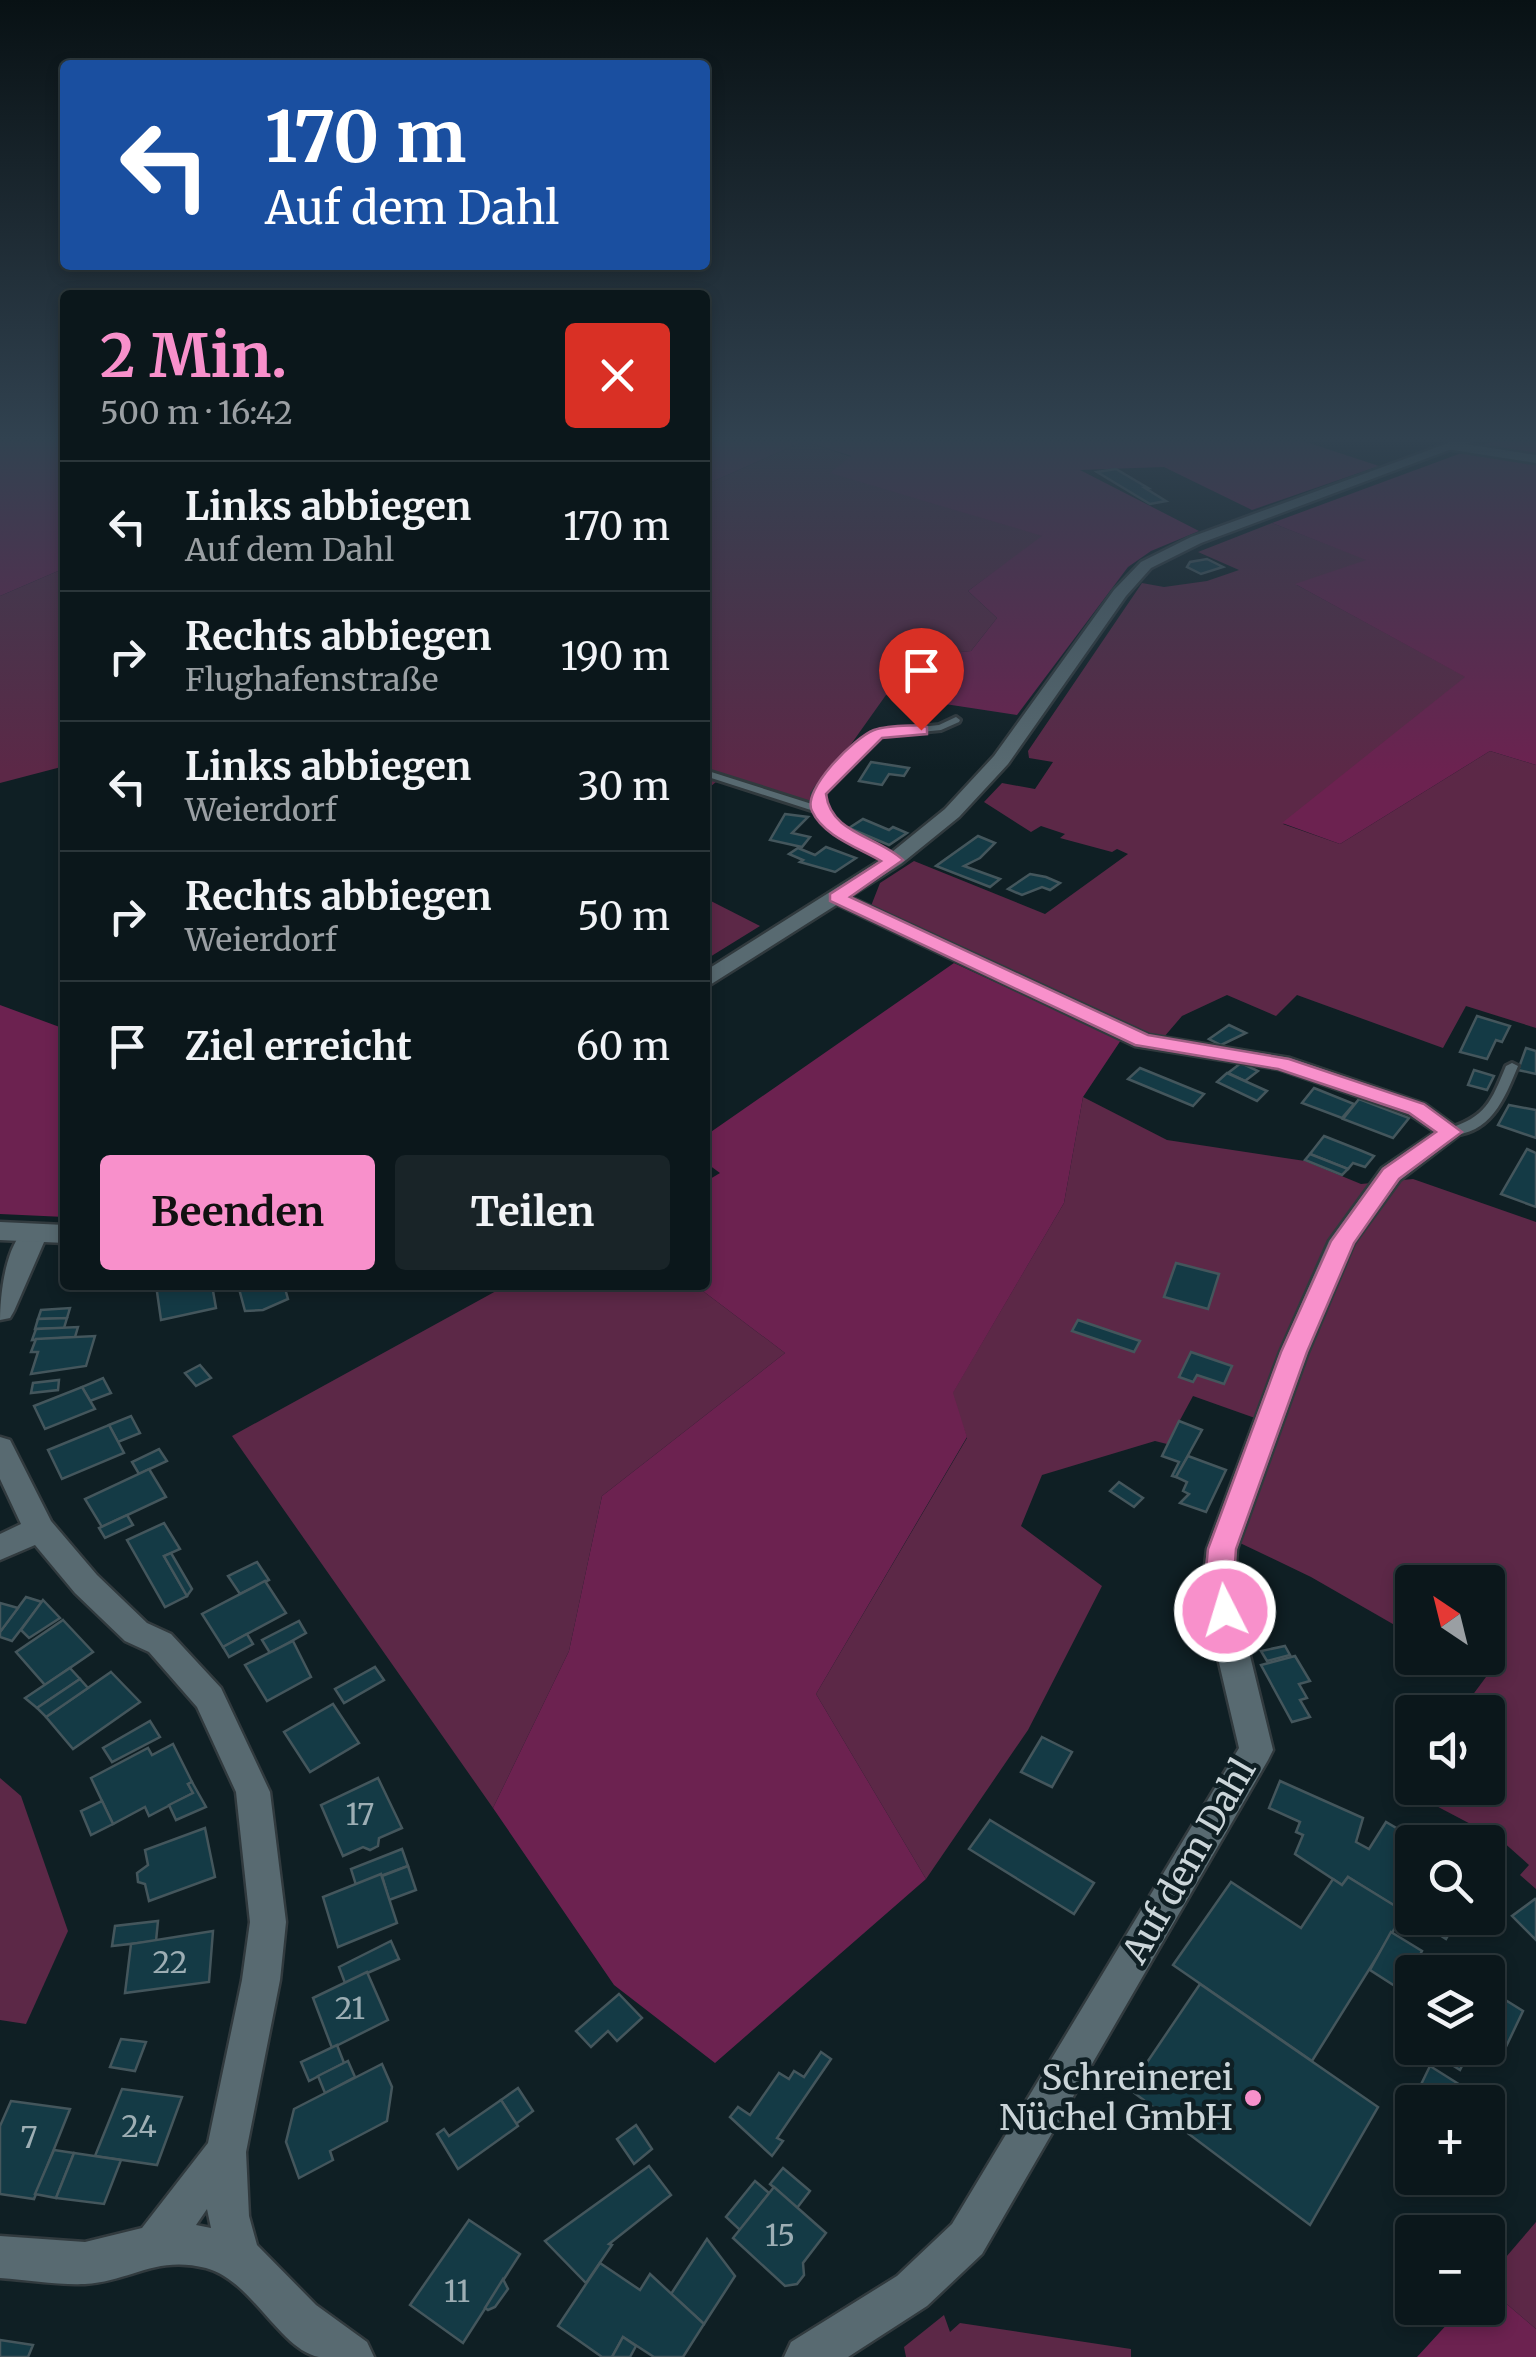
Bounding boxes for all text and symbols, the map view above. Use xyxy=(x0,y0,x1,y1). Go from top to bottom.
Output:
text: 170 m xyxy=(265,93,466,181)
icon: left xyxy=(100,100,230,230)
text: Auf dem Dahl xyxy=(265,180,559,236)
text: 2 Min. xyxy=(100,318,287,393)
button: close xyxy=(565,323,670,428)
text: 500 m · 16:42 xyxy=(100,393,293,433)
text: Links abbiegen xyxy=(185,483,471,530)
icon: left xyxy=(100,499,155,554)
text: 170 m xyxy=(563,503,670,550)
text: Auf dem Dahl xyxy=(185,530,394,570)
text: Rechts abbiegen xyxy=(185,613,491,660)
pin xyxy=(879,628,964,731)
icon: right xyxy=(100,629,155,684)
text: 190 m xyxy=(560,633,670,680)
icon: arrive xyxy=(894,643,949,698)
text: Flughafenstraße xyxy=(185,660,438,700)
text: Links abbiegen xyxy=(185,743,471,790)
icon: left xyxy=(100,759,155,814)
text: 30 m xyxy=(577,763,670,810)
text: Weierdorf xyxy=(185,790,337,830)
text: Rechts abbiegen xyxy=(185,873,491,920)
icon: right xyxy=(100,889,155,944)
text: 50 m xyxy=(577,893,670,940)
text: Weierdorf xyxy=(185,920,337,960)
icon: arrive xyxy=(100,1019,155,1074)
text: Ziel erreicht xyxy=(185,1023,412,1070)
text: 60 m xyxy=(576,1023,670,1070)
button: Beenden xyxy=(100,1155,375,1270)
button: Teilen xyxy=(395,1155,670,1270)
position arrow xyxy=(1173,1559,1277,1663)
north arrow xyxy=(1395,1565,1505,1675)
map controls xyxy=(1395,1565,1505,2325)
button: sound xyxy=(1395,1695,1505,1805)
street label: Auf dem Dahl xyxy=(1112,1751,1265,1972)
house number: 17 xyxy=(346,1795,374,1833)
button: search xyxy=(1395,1825,1505,1935)
house number: 22 xyxy=(152,1943,188,1981)
button: layers xyxy=(1395,1955,1505,2065)
house number: 21 xyxy=(335,1989,365,2027)
place label: Schreinerei Nüchel GmbH xyxy=(999,2056,1233,2140)
button: + xyxy=(1395,2085,1505,2195)
marker: Schreinerei Nüchel GmbH xyxy=(1242,2087,1264,2109)
house number: 24 xyxy=(121,2107,157,2145)
house number: 7 xyxy=(20,2118,38,2156)
button: − xyxy=(1395,2215,1505,2325)
house number: 15 xyxy=(765,2216,795,2254)
house number: 11 xyxy=(444,2272,470,2310)

